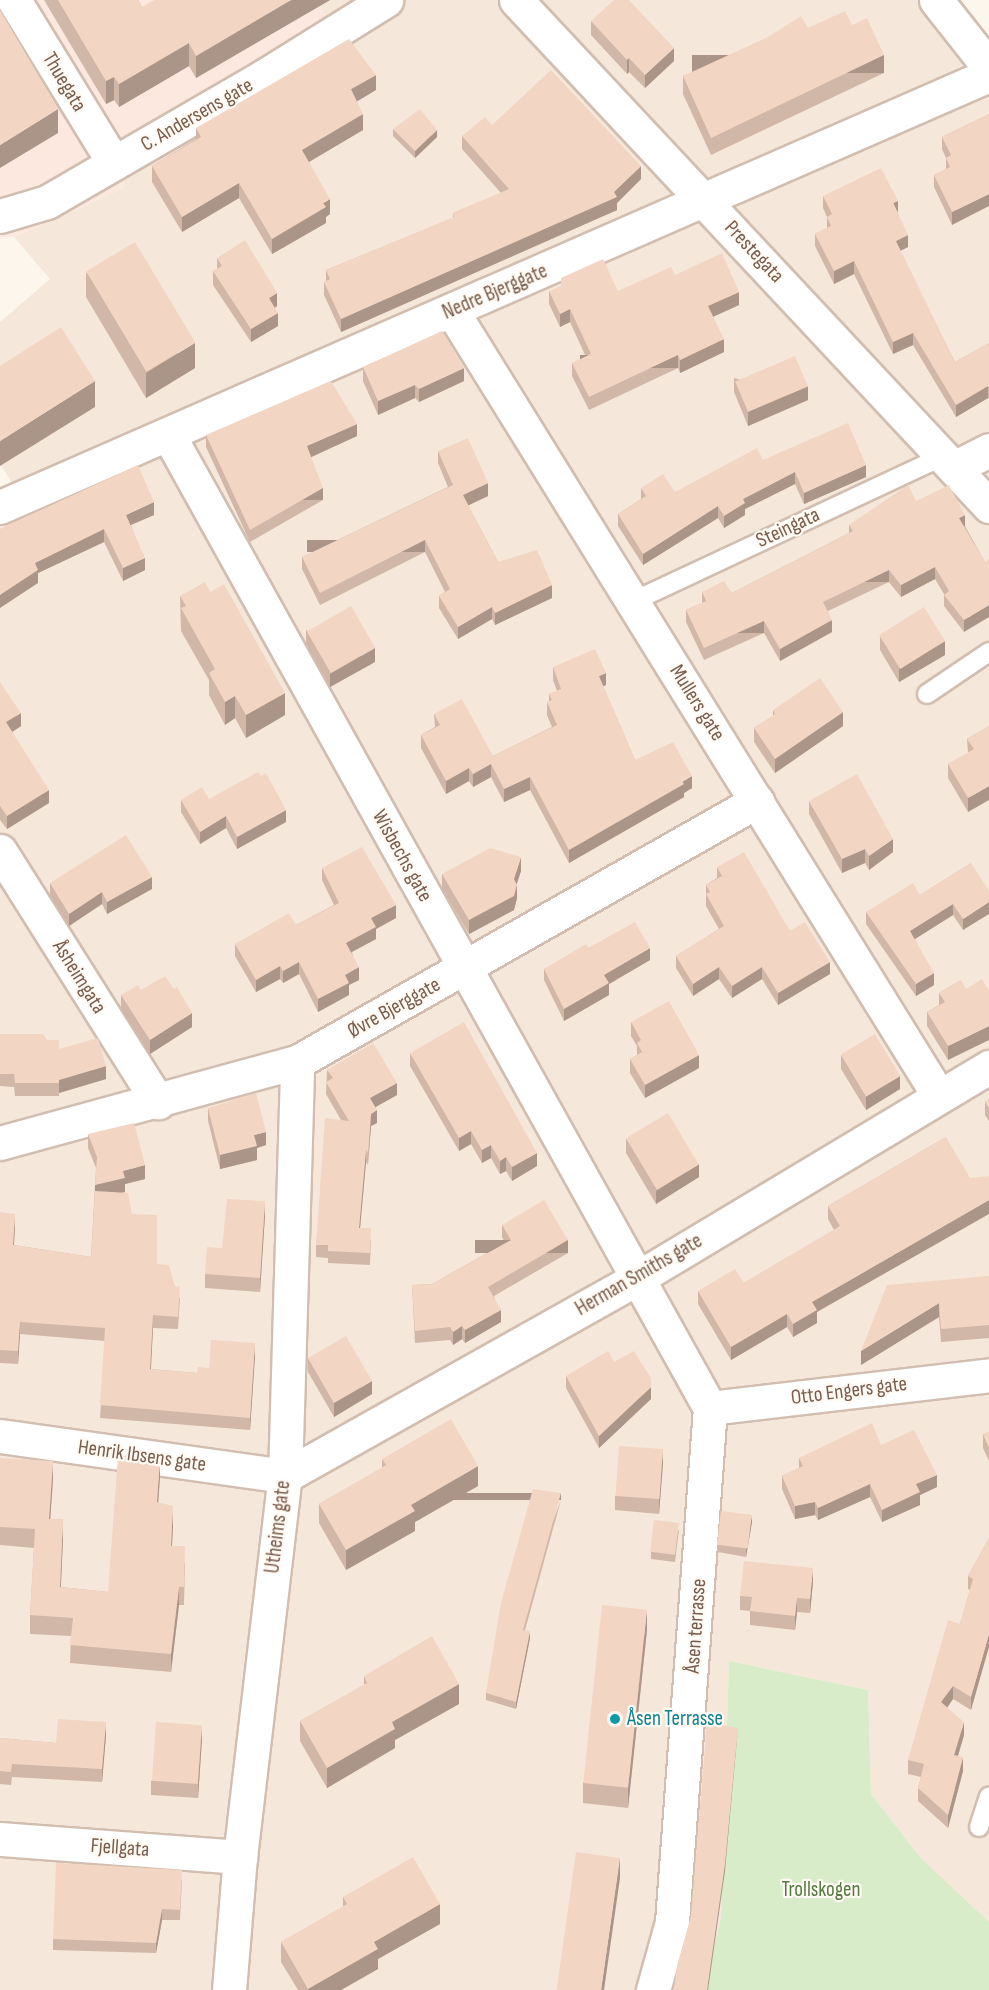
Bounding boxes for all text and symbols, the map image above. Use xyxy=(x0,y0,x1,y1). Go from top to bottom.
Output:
street label: Thuegata xyxy=(36,48,92,116)
street label: C. Andersens gate xyxy=(136,73,258,157)
street label: Prestegata xyxy=(719,216,789,288)
street label: Nedre Bjerggate xyxy=(439,259,551,325)
street label: Steingata xyxy=(752,502,824,554)
street label: Mullers gate xyxy=(664,660,730,746)
street label: Wisbechs gate xyxy=(366,806,438,906)
street label: Åsheimgata xyxy=(47,936,111,1018)
street label: Øvre Bjerggate xyxy=(343,972,445,1044)
street label: Herman Smiths gate xyxy=(571,1228,707,1322)
street label: Otto Engers gate xyxy=(789,1371,909,1411)
street label: Henrik Ibsens gate xyxy=(76,1435,208,1477)
street label: Utheims gate xyxy=(260,1479,296,1575)
street label: Åsen terrasse xyxy=(680,1578,712,1674)
place label: Åsen Terrasse xyxy=(627,1706,723,1732)
marker: Åsen Terrasse xyxy=(608,1712,622,1726)
street label: Fjellgata xyxy=(90,1833,150,1863)
park label: Trollskogen xyxy=(782,1877,860,1903)

